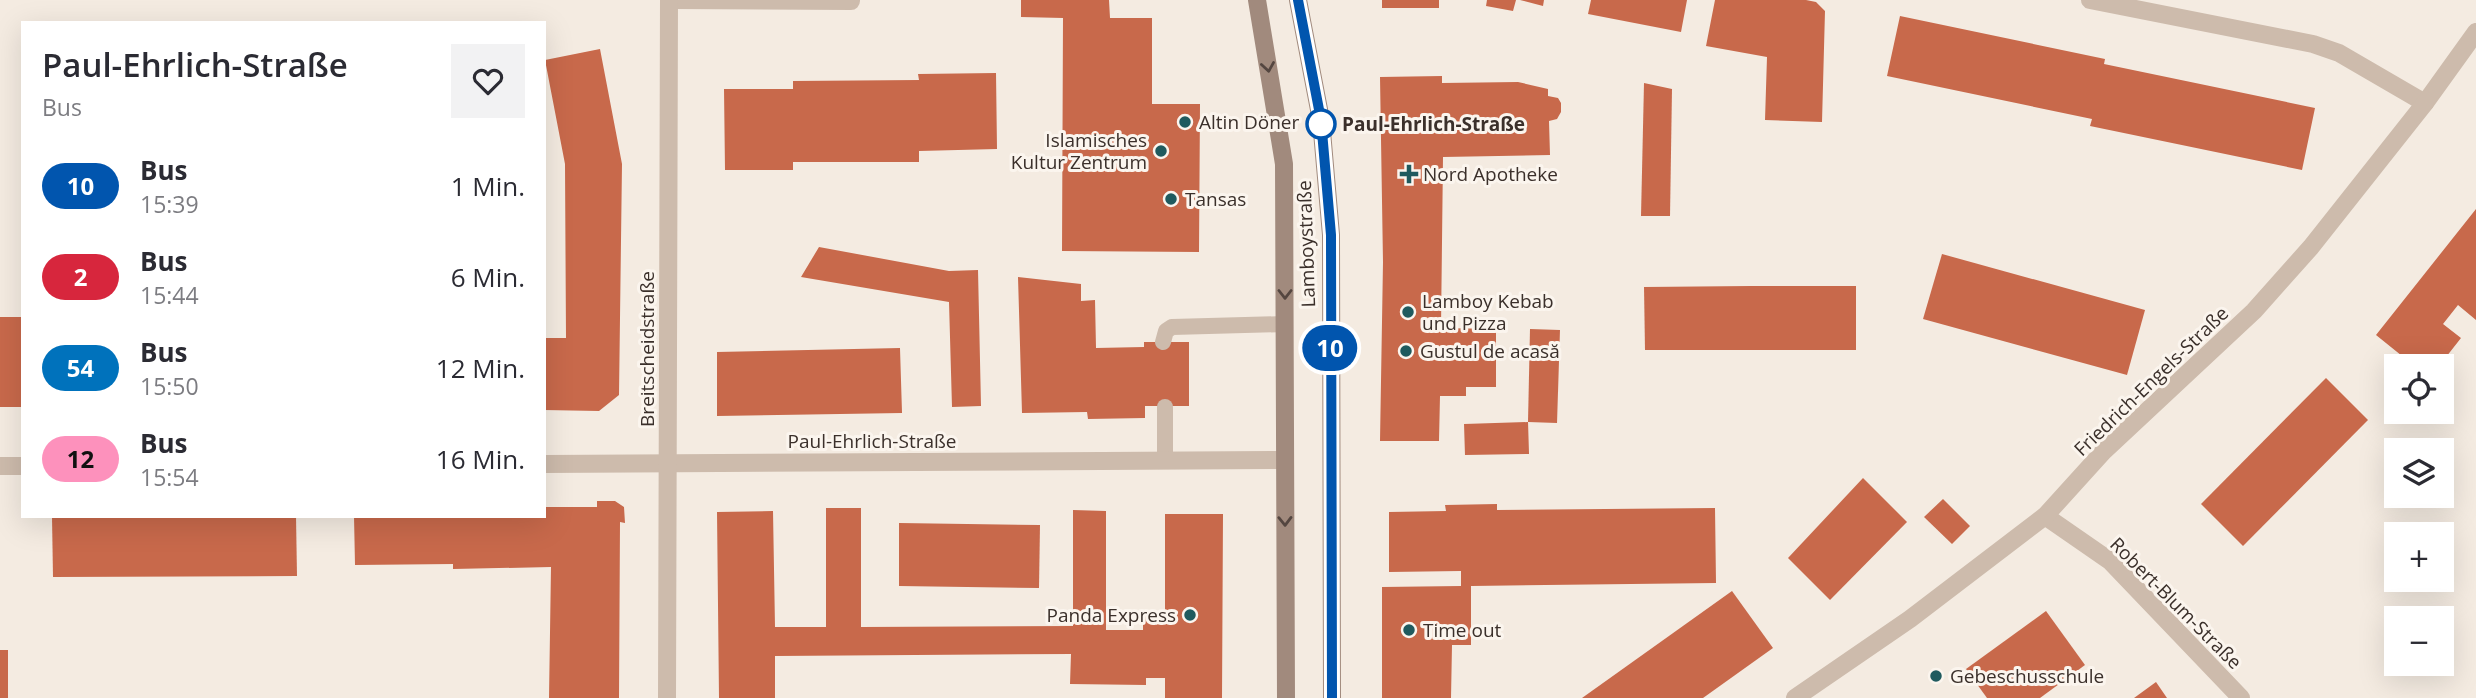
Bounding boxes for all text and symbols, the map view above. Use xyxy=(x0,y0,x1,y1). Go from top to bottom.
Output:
text: Paul-Ehrlich-Straße xyxy=(42,42,348,87)
button: heart xyxy=(451,44,525,118)
one-way arrow xyxy=(1260,61,1275,73)
text: Bus xyxy=(42,91,82,123)
place label: Altin Döner xyxy=(1199,109,1300,135)
marker: Paul-Ehrlich-Straße xyxy=(1306,109,1336,139)
place label: Paul-Ehrlich-Straße xyxy=(1342,111,1525,137)
marker: Altin Döner xyxy=(1177,114,1193,130)
place label: Islamisches Kultur Zentrum xyxy=(1011,127,1147,175)
marker: Islamisches Kultur Zentrum xyxy=(1153,143,1169,159)
text: Bus xyxy=(140,152,187,188)
place label: Nord Apotheke xyxy=(1423,161,1558,187)
marker: Nord Apotheke xyxy=(1401,166,1417,182)
text: 1 Min. xyxy=(451,168,525,204)
text: 10 xyxy=(67,169,94,202)
street label: Lamboystraße xyxy=(1291,180,1321,308)
place label: Tansas xyxy=(1185,186,1246,212)
text: 15:39 xyxy=(140,188,199,220)
marker: Tansas xyxy=(1163,191,1179,207)
text: Bus xyxy=(140,243,187,279)
text: 6 Min. xyxy=(451,259,525,295)
text: 2 xyxy=(74,260,87,293)
street label: Breitscheidstraße xyxy=(634,271,660,427)
text: 15:44 xyxy=(140,279,199,311)
place label: Lamboy Kebab und Pizza xyxy=(1422,288,1554,336)
one-way arrow xyxy=(1277,289,1293,299)
street label: Friedrich-Engels-Straße xyxy=(2068,300,2234,462)
marker: Lamboy Kebab und Pizza xyxy=(1400,304,1416,320)
line badge: 10 xyxy=(1298,325,1362,371)
text: 10 xyxy=(1316,331,1344,364)
text: Bus xyxy=(140,334,187,370)
place label: Gustul de acasă xyxy=(1420,338,1560,364)
marker: Gustul de acasă xyxy=(1398,343,1414,359)
text: 12 Min. xyxy=(436,350,525,386)
text: 54 xyxy=(67,351,94,384)
map controls xyxy=(2384,354,2454,676)
button: locate xyxy=(2384,354,2454,424)
text: 15:50 xyxy=(140,370,199,402)
text: Bus xyxy=(140,425,187,461)
street label: Paul-Ehrlich-Straße xyxy=(788,428,957,454)
button: layers xyxy=(2384,438,2454,508)
text: 16 Min. xyxy=(436,441,525,477)
text: 12 xyxy=(67,442,94,475)
text: 15:54 xyxy=(140,461,199,493)
one-way arrow xyxy=(1277,516,1293,527)
button: + xyxy=(2384,522,2454,592)
street label: Robert-Blum-Straße xyxy=(2104,531,2248,675)
place label: Panda Express xyxy=(1047,602,1176,628)
button: − xyxy=(2384,606,2454,676)
marker: Panda Express xyxy=(1182,607,1198,623)
place label: Time out xyxy=(1423,617,1502,643)
marker: Time out xyxy=(1401,622,1417,638)
place label: Gebeschusschule xyxy=(1950,663,2104,689)
marker: Gebeschusschule xyxy=(1928,668,1944,684)

